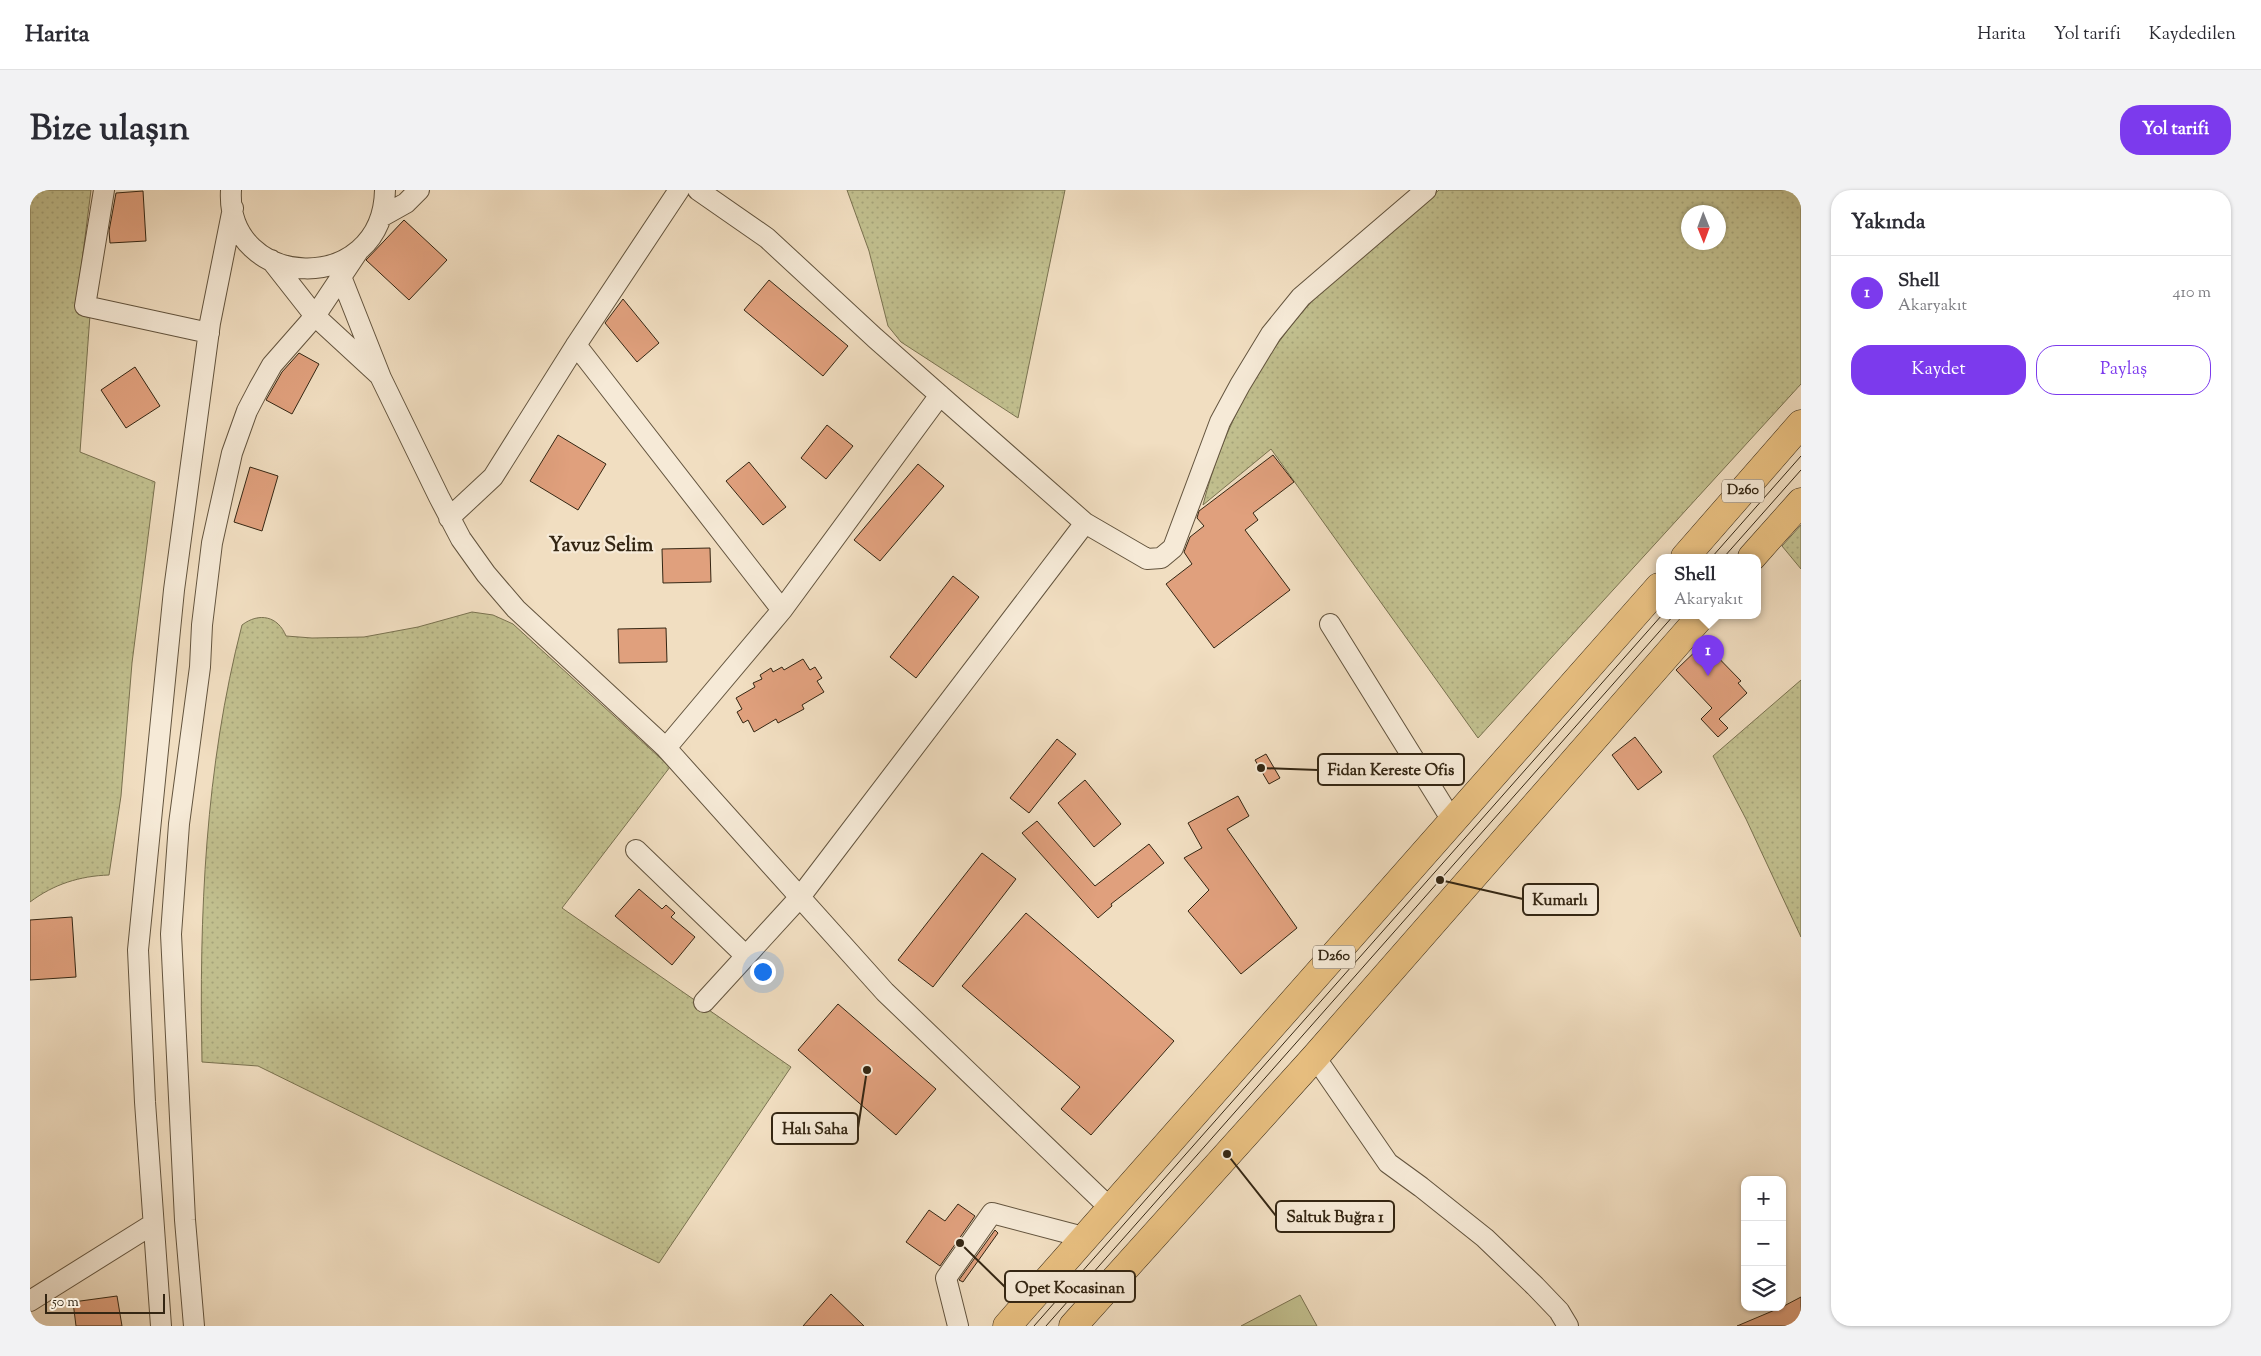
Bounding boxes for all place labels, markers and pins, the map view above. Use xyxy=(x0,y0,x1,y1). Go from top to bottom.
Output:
pin: 1 xyxy=(1692,635,1724,676)
callout: Fidan Kereste Ofis xyxy=(1318,754,1464,785)
callout: Kumarlı xyxy=(1523,884,1598,915)
callout: Halı Saha xyxy=(772,1113,858,1144)
callout: Saltuk Buğra 1 xyxy=(1276,1201,1394,1232)
callout: Opet Kocasinan xyxy=(1005,1271,1135,1302)

